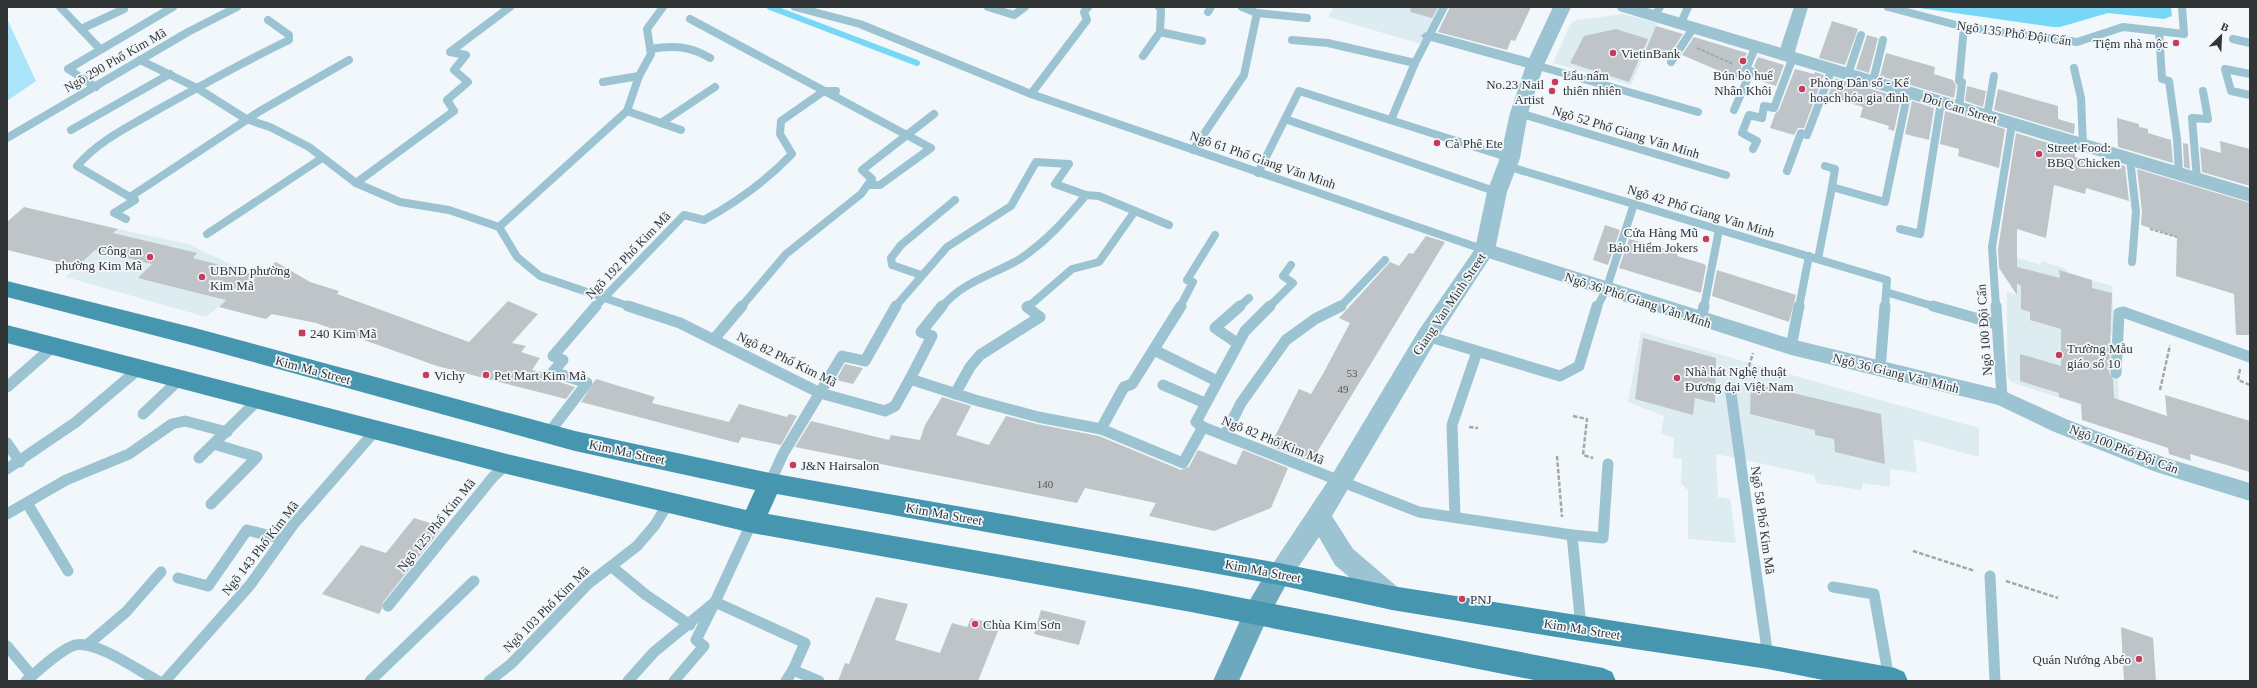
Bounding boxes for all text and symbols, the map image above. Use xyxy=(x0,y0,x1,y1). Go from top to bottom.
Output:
north arrow xyxy=(2201,16,2241,56)
street label: Ngõ 135 Phố Đội Cấn xyxy=(1956,18,2073,49)
text: B xyxy=(2219,20,2231,34)
street label: Ngõ 290 Phố Kim Mã xyxy=(61,25,169,95)
place label: Tiệm nhà mộc xyxy=(2093,36,2168,51)
marker: Tiệm nhà mộc xyxy=(2171,38,2181,48)
place label: VietinBank xyxy=(1621,46,1681,61)
marker: VietinBank xyxy=(1608,48,1618,58)
marker: Bún bò huể Nhân Khôi xyxy=(1738,56,1748,66)
place label: Lẩu nấm thiên nhiên xyxy=(1563,68,1622,98)
place label: Bún bò huể Nhân Khôi xyxy=(1713,68,1773,98)
place label: Phòng Dân số - Kế hoạch hóa gia đình xyxy=(1810,75,1910,105)
place label: No.23 Nail Artist xyxy=(1486,77,1544,107)
marker: Lẩu nấm thiên nhiên xyxy=(1550,77,1560,87)
marker: Phòng Dân số - Kế hoạch hóa gia đình xyxy=(1797,84,1807,94)
marker: No.23 Nail Artist xyxy=(1547,86,1557,96)
street label: Doi Can Street xyxy=(1921,90,2000,127)
street label: Ngõ 52 Phố Giang Văn Minh xyxy=(1551,102,1702,162)
street label: Ngõ 61 Phố Giang Văn Minh xyxy=(1188,128,1338,192)
place label: Cà Phê Ete xyxy=(1445,136,1503,151)
marker: Cà Phê Ete xyxy=(1432,138,1442,148)
place label: Street Food: BBQ Chicken xyxy=(2047,140,2121,170)
marker: Street Food: BBQ Chicken xyxy=(2034,149,2044,159)
street label: Ngõ 42 Phố Giang Văn Minh xyxy=(1626,181,1777,241)
street label: Ngõ 192 Phố Kim Mã xyxy=(582,208,674,302)
place label: Cửa Hàng Mũ Bảo Hiểm Jokers xyxy=(1608,225,1698,255)
marker: Cửa Hàng Mũ Bảo Hiểm Jokers xyxy=(1701,234,1711,244)
place label: Công an phường Kim Mã xyxy=(55,243,142,273)
street label: Giang Van Minh Street xyxy=(1409,250,1489,358)
marker: Công an phường Kim Mã xyxy=(145,252,155,262)
place label: UBND phường Kim Mã xyxy=(210,263,291,293)
street label: Ngõ 36 Phố Giang Văn Minh xyxy=(1563,269,1714,331)
marker: UBND phường Kim Mã xyxy=(197,272,207,282)
street label: Ngõ 100 Đội Cấn xyxy=(1973,283,1995,376)
place label: 240 Kim Mã xyxy=(310,326,377,341)
marker: 240 Kim Mã xyxy=(297,328,307,338)
street label: Ngõ 82 Phố Kim Mã xyxy=(735,328,840,390)
place label: Trường Mẫu giáo số 10 xyxy=(2067,341,2133,371)
street label: Ngõ 36 Giang Văn Minh xyxy=(1831,350,1961,396)
marker: Trường Mẫu giáo số 10 xyxy=(2054,350,2064,360)
street label: Kim Ma Street xyxy=(274,353,353,387)
place label: Nhà hát Nghệ thuật Đương đại Việt Nam xyxy=(1685,364,1794,394)
house number: 53 xyxy=(1347,367,1358,379)
place label: Vichy xyxy=(434,368,465,383)
place label: Pet Mart Kim Mã xyxy=(494,368,586,383)
marker: Vichy xyxy=(421,370,431,380)
marker: Pet Mart Kim Mã xyxy=(481,370,491,380)
marker: Nhà hát Nghệ thuật Đương đại Việt Nam xyxy=(1672,373,1682,383)
house number: 49 xyxy=(1338,383,1349,395)
street label: Ngõ 82 Phố Kim Mã xyxy=(1220,413,1327,467)
street label: Ngõ 100 Phố Đội Cấn xyxy=(2067,421,2181,477)
street label: Kim Ma Street xyxy=(588,437,667,467)
place label: J&N Hairsalon xyxy=(801,458,880,473)
marker: J&N Hairsalon xyxy=(788,460,798,470)
street label: Ngõ 58 Phố Kim Mã xyxy=(1748,465,1778,575)
street label: Ngõ 125 Phố Kim Mã xyxy=(394,475,478,575)
house number: 140 xyxy=(1037,478,1054,490)
street label: Ngõ 143 Phố Kim Mã xyxy=(219,498,302,598)
street label: Kim Ma Street xyxy=(905,500,984,528)
street label: Kim Ma Street xyxy=(1224,556,1303,586)
street label: Ngõ 103 Phố Kim Mã xyxy=(500,563,592,655)
place label: PNJ xyxy=(1470,592,1492,607)
marker: PNJ xyxy=(1457,594,1467,604)
street label: Kim Ma Street xyxy=(1543,616,1622,643)
place label: Chùa Kim Sơn xyxy=(983,617,1061,632)
marker: Chùa Kim Sơn xyxy=(970,619,980,629)
place label: Quán Nướng Abéo xyxy=(2033,652,2131,667)
marker: Quán Nướng Abéo xyxy=(2134,654,2144,664)

